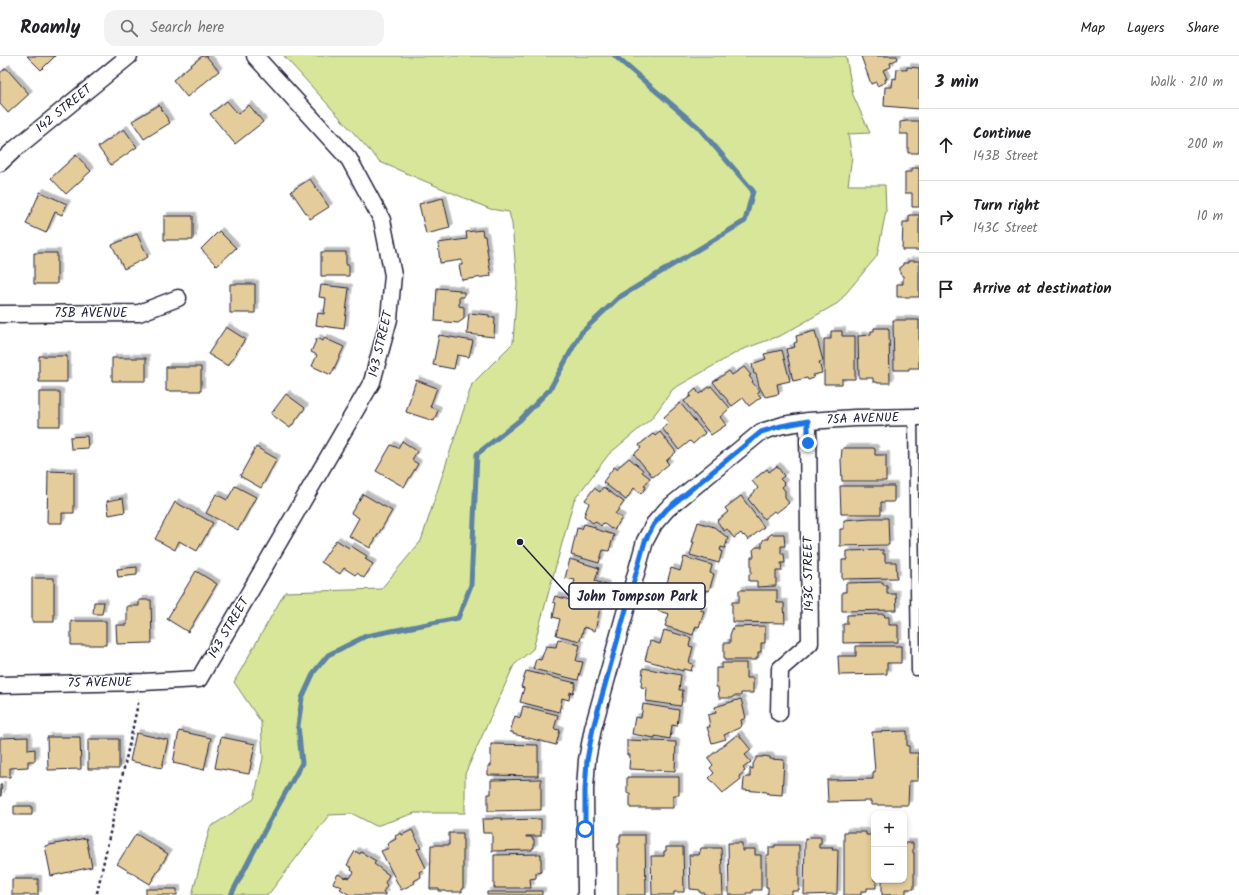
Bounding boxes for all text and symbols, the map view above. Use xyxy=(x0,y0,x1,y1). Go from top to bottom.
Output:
search box xyxy=(104,10,384,46)
text: Roamly xyxy=(20,13,80,43)
text: Search here xyxy=(150,16,224,40)
icon: search xyxy=(118,17,140,39)
text: Map xyxy=(1081,17,1105,39)
text: Layers xyxy=(1127,17,1165,39)
text: Share xyxy=(1187,17,1219,39)
text: 3 min xyxy=(935,69,979,96)
text: Walk · 210 m xyxy=(1150,72,1223,93)
street label: 142 STREET xyxy=(31,79,98,138)
text: Continue xyxy=(973,122,1031,146)
icon: ahead xyxy=(935,134,957,156)
text: 200 m xyxy=(1187,134,1223,155)
text: 143B Street xyxy=(973,146,1038,167)
text: Turn right xyxy=(973,194,1040,218)
icon: right xyxy=(935,206,957,228)
text: 10 m xyxy=(1197,206,1223,227)
text: 143C Street xyxy=(973,218,1038,239)
text: Arrive at destination xyxy=(973,277,1112,301)
icon: arrive xyxy=(935,278,957,300)
street label: 75B AVENUE xyxy=(54,303,128,324)
street label: 143 STREET xyxy=(363,308,399,379)
street label: 75A AVENUE xyxy=(826,407,900,431)
route end xyxy=(799,434,817,452)
street label: 143C STREET xyxy=(798,535,820,612)
callout: John Tompson Park xyxy=(569,583,705,609)
text: John Tompson Park xyxy=(577,586,698,608)
street label: 143 STREET xyxy=(203,593,255,662)
street label: 75 AVENUE xyxy=(67,672,133,694)
map controls xyxy=(871,811,907,883)
button: + xyxy=(871,811,907,847)
route start xyxy=(576,820,594,838)
button: − xyxy=(871,847,907,883)

